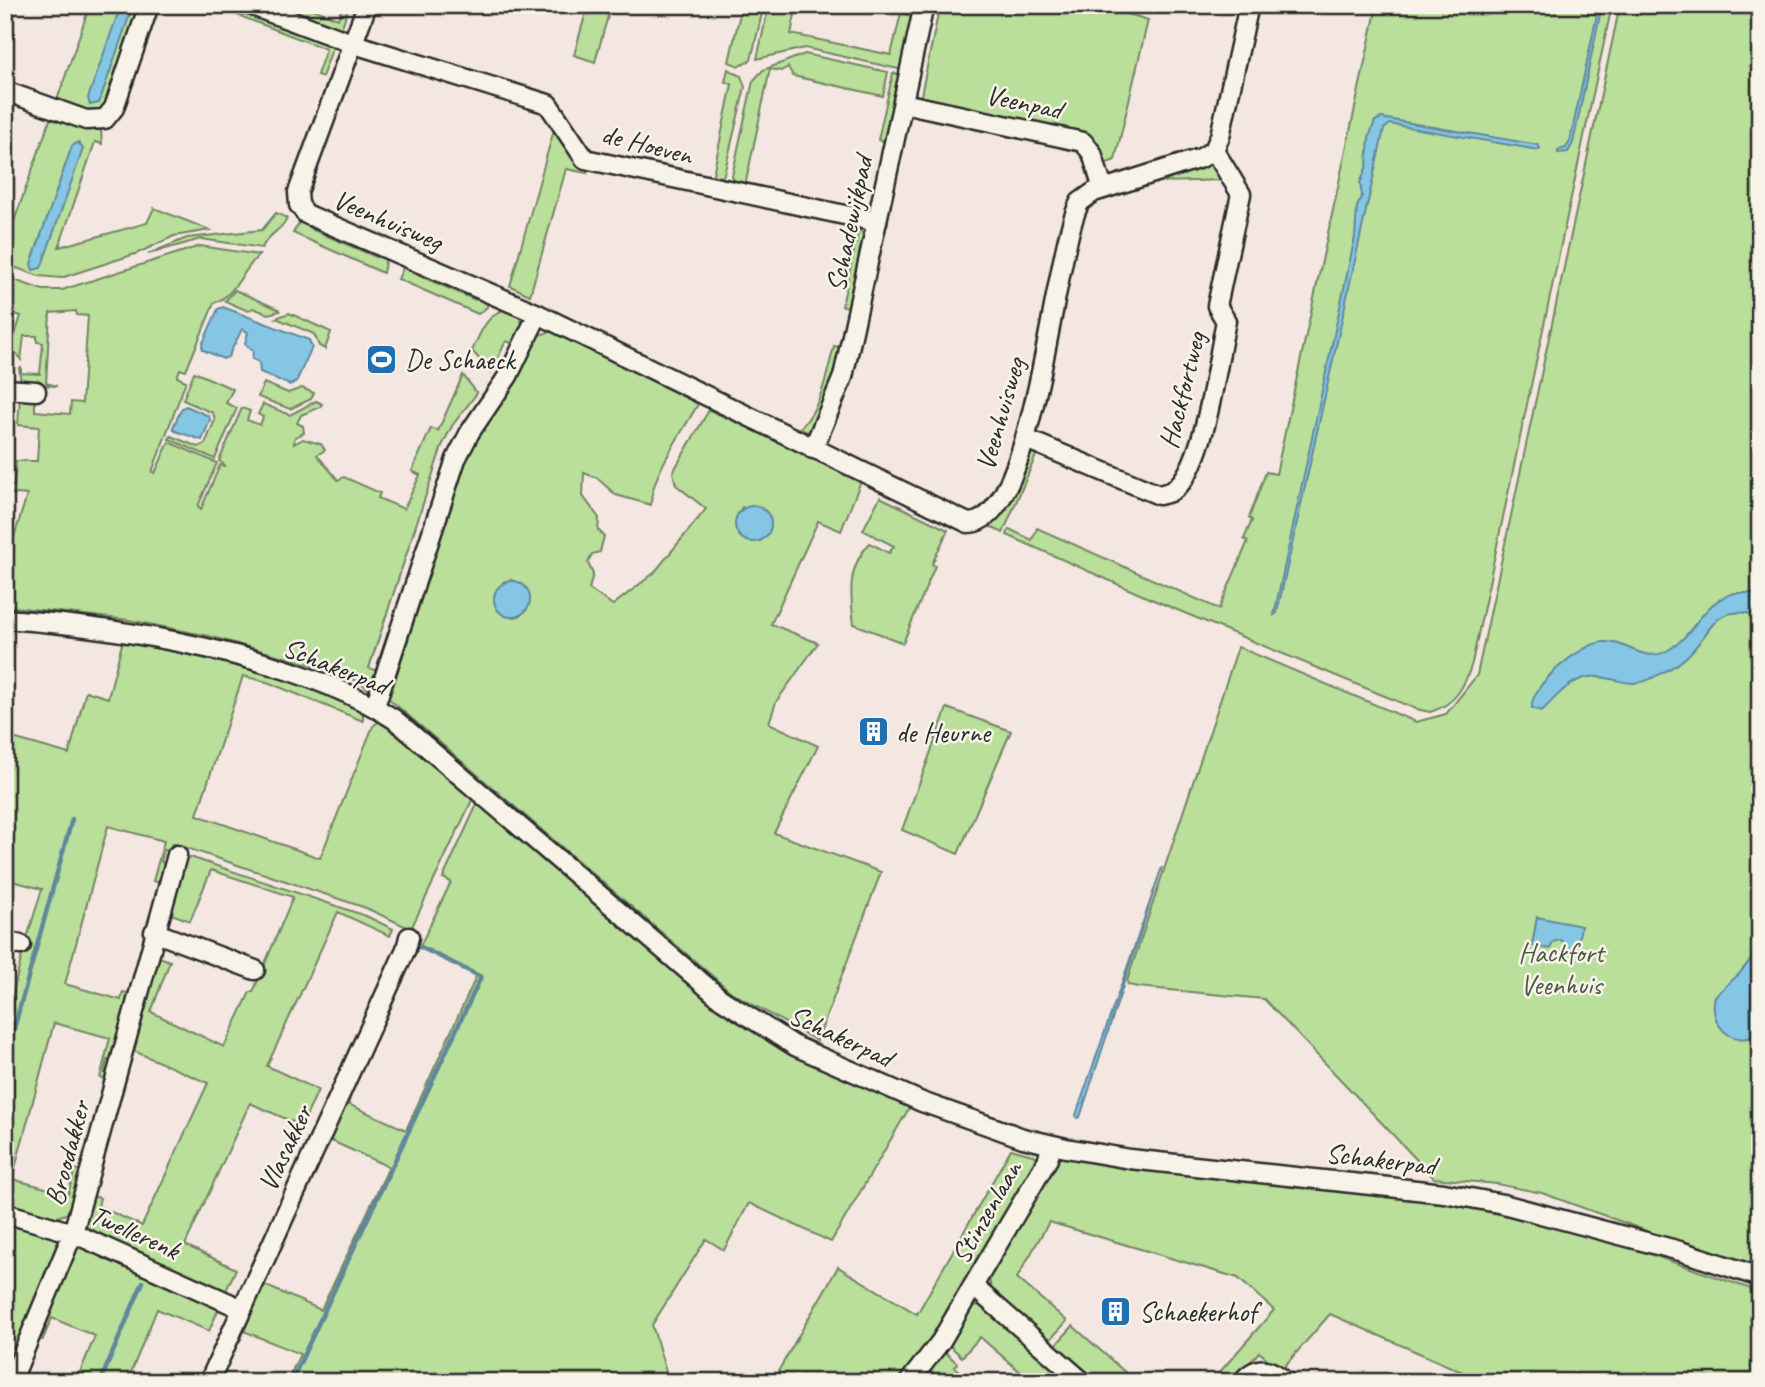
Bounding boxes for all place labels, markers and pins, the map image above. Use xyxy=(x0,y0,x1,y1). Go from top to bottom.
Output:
sports icon: De Schaeck xyxy=(365,342,399,376)
place label: De Schaeck xyxy=(405,342,517,377)
building icon: de Heurne xyxy=(856,715,890,749)
place label: de Heurne xyxy=(896,715,992,750)
building icon: Schaekerhof xyxy=(1099,1294,1133,1328)
place label: Schaekerhof xyxy=(1139,1294,1263,1329)

